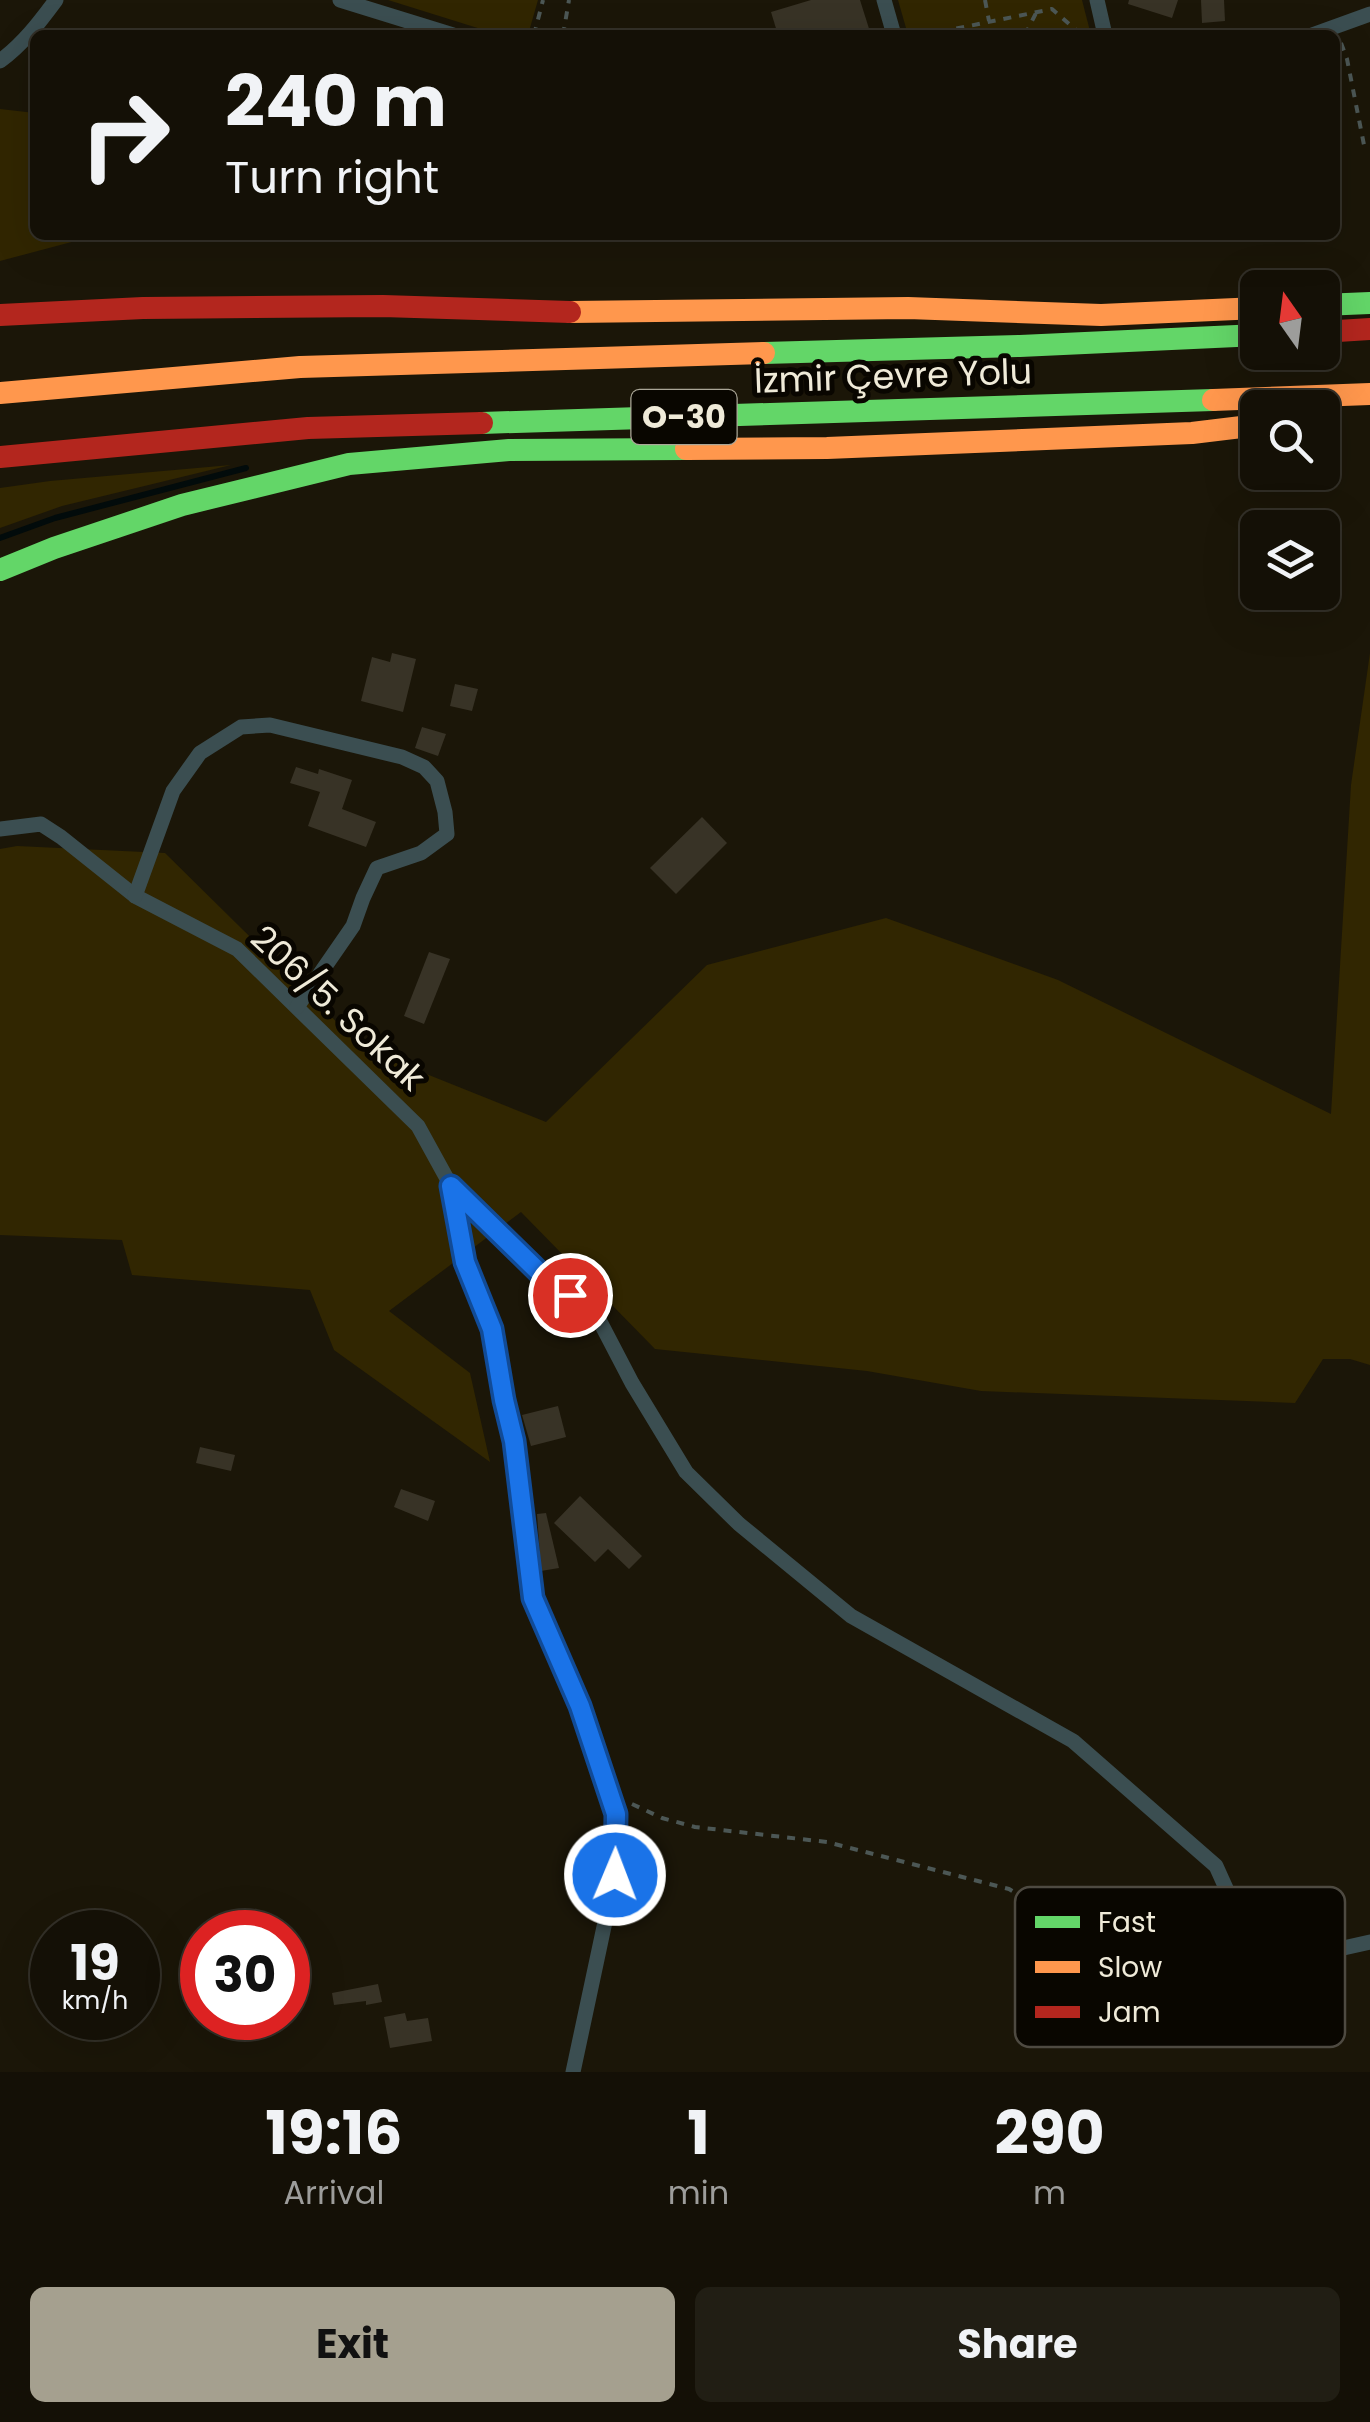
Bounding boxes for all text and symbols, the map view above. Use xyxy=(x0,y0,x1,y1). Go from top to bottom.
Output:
text: 240 m xyxy=(225,52,447,151)
icon: right xyxy=(60,70,190,200)
text: Turn right xyxy=(225,146,439,209)
north arrow xyxy=(1240,270,1340,370)
map controls xyxy=(1240,270,1340,610)
street label: İzmir Çevre Yolu xyxy=(753,346,1033,405)
road number: O-30 xyxy=(632,390,736,444)
button: search xyxy=(1240,390,1340,490)
button: layers xyxy=(1240,510,1340,610)
street label: 206/5. Sokak xyxy=(240,914,436,1101)
pin xyxy=(528,1253,613,1338)
icon: arrive xyxy=(543,1268,598,1323)
position arrow xyxy=(563,1823,667,1927)
legend xyxy=(1015,1887,1345,2047)
text: Fast xyxy=(1098,1903,1156,1942)
speed limit sign: 30 xyxy=(180,1910,310,2040)
text: 19 xyxy=(70,1927,120,1998)
text: Slow xyxy=(1098,1948,1162,1987)
text: km/h xyxy=(62,1983,128,2018)
text: Jam xyxy=(1098,1993,1161,2032)
text: 19:16 xyxy=(265,2091,403,2175)
text: 1 xyxy=(687,2091,710,2175)
text: 290 xyxy=(994,2091,1105,2175)
text: Arrival xyxy=(284,2170,384,2215)
text: min xyxy=(668,2170,729,2215)
text: m xyxy=(1033,2170,1066,2215)
button: Exit xyxy=(30,2287,675,2402)
button: Share xyxy=(695,2287,1340,2402)

